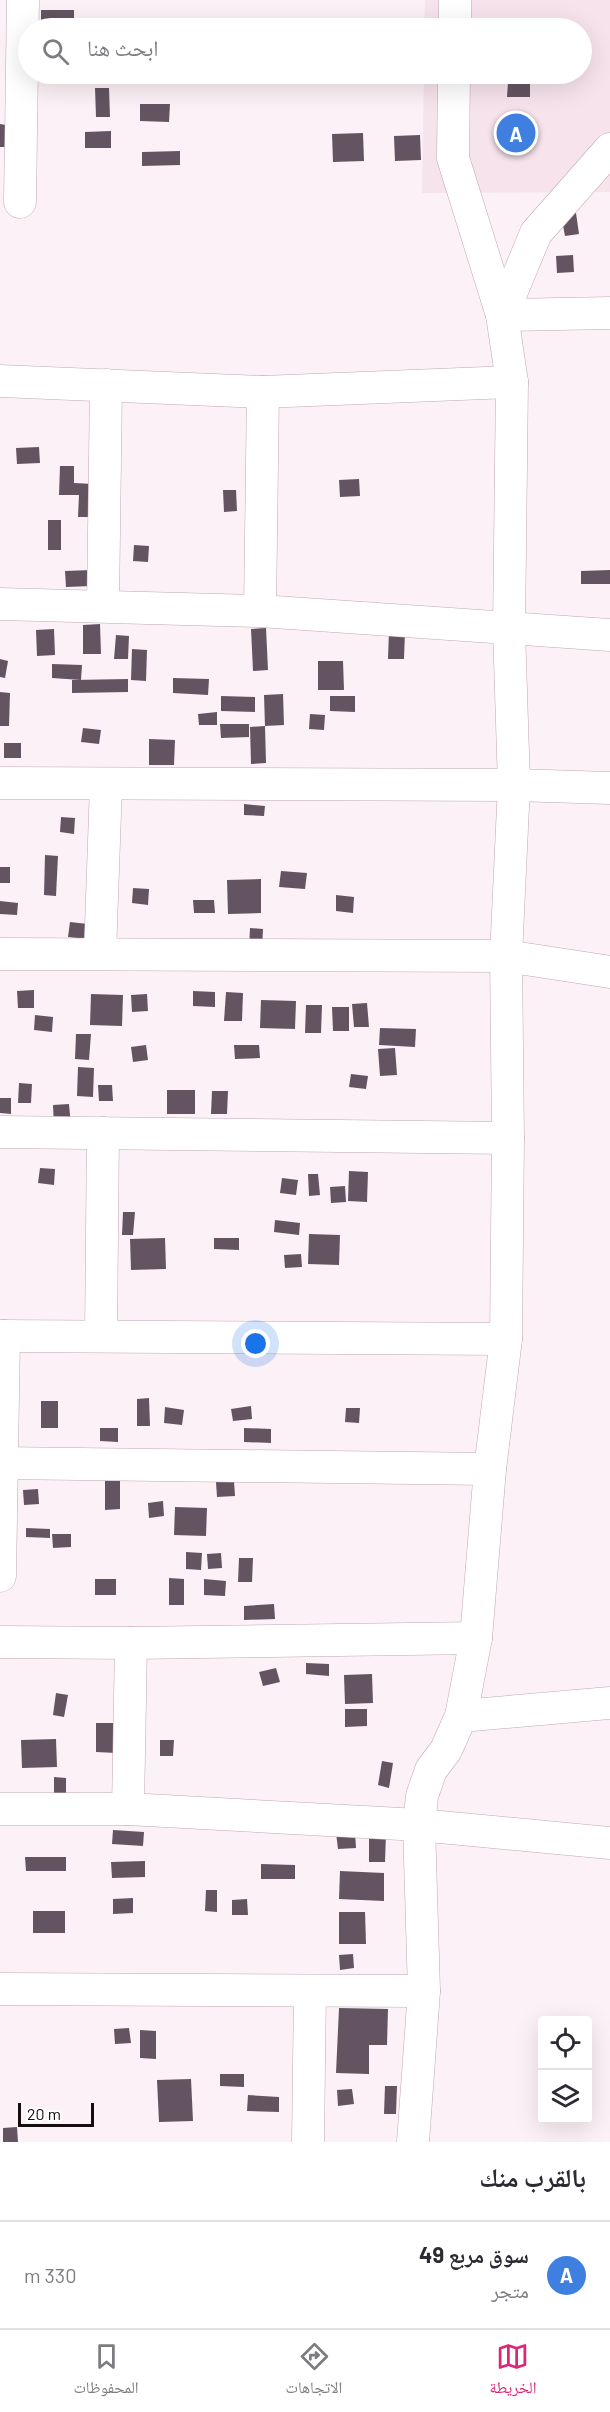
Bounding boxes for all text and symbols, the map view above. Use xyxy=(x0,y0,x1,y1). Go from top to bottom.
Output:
search box xyxy=(18,18,592,84)
text: ابحث هنا xyxy=(87,34,158,60)
icon: search xyxy=(39,35,72,68)
pin: A xyxy=(496,110,536,156)
your location xyxy=(241,1329,270,1358)
map controls xyxy=(538,2016,592,2124)
button: locate xyxy=(538,2016,592,2070)
button: layers xyxy=(538,2070,592,2124)
scale bar xyxy=(18,2100,94,2128)
text: 20 m xyxy=(27,2104,61,2123)
text: بالقرب منك xyxy=(479,2161,586,2192)
text: سوق مربع 49 xyxy=(419,2241,529,2267)
text: 330 m xyxy=(24,2263,76,2287)
text: A xyxy=(560,2263,573,2287)
text: متجر xyxy=(491,2278,529,2302)
tab: المحفوظات xyxy=(74,2340,139,2403)
tab: الاتجاهات xyxy=(286,2340,342,2403)
tab: الخريطة xyxy=(489,2340,537,2403)

